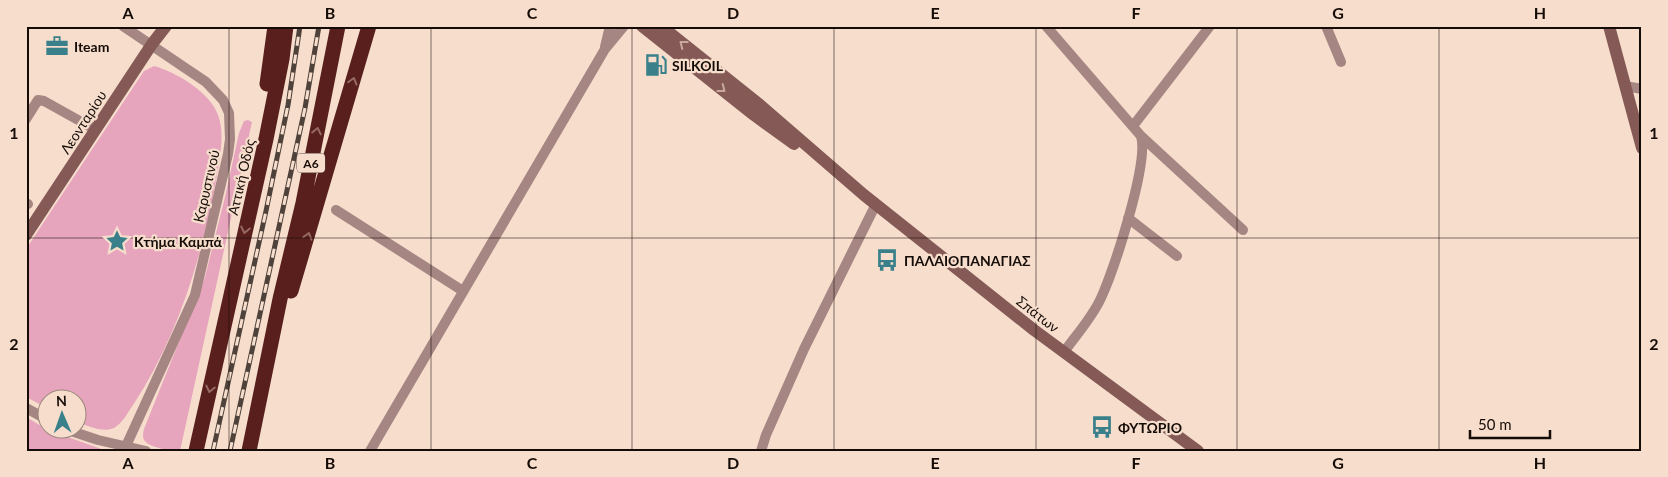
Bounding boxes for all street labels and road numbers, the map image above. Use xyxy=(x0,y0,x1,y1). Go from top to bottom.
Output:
street label: Λεονταρίου xyxy=(56,87,110,157)
street label: Αττική Οδός xyxy=(224,137,258,217)
street label: Καρυστινού xyxy=(189,148,223,224)
road number: Α6 xyxy=(297,154,325,172)
street label: Σπάτων xyxy=(1013,292,1063,336)

